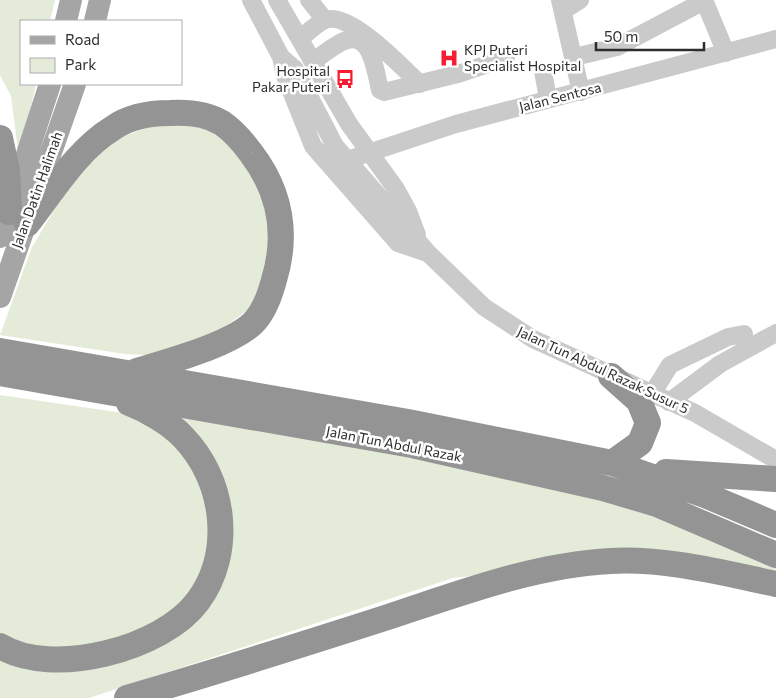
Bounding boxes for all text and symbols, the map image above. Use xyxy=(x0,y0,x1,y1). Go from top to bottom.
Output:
legend xyxy=(20,20,182,85)
scale bar xyxy=(596,20,704,52)
text: 50 m xyxy=(604,27,638,45)
text: Road xyxy=(65,30,100,48)
place label: KPJ Puteri Specialist Hospital xyxy=(464,41,581,74)
hospital icon: KPJ Puteri Specialist Hospital xyxy=(438,47,460,69)
text: Park xyxy=(65,55,96,73)
place label: Hospital Pakar Puteri xyxy=(252,62,330,95)
bus stop icon: Hospital Pakar Puteri xyxy=(334,68,356,90)
street label: Jalan Sentosa xyxy=(517,78,603,115)
street label: Jalan Datin Halimah xyxy=(7,129,66,251)
street label: Jalan Tun Abdul Razak Susur 5 xyxy=(515,322,692,417)
street label: Jalan Tun Abdul Razak xyxy=(325,422,464,465)

